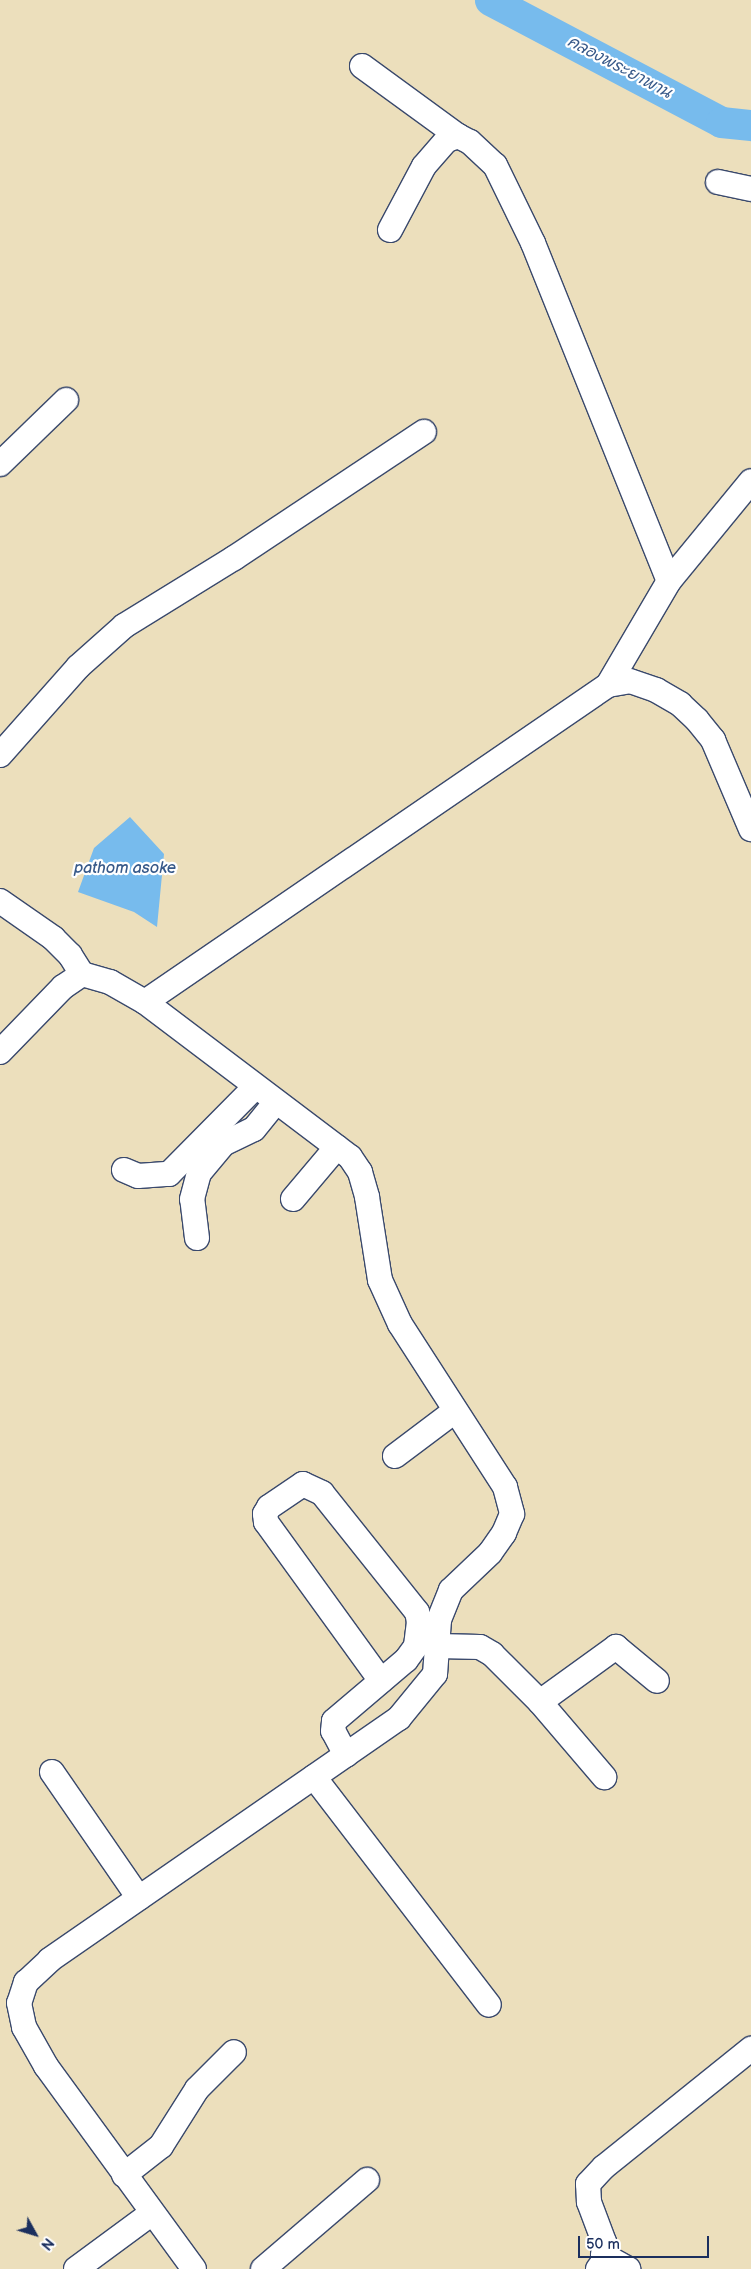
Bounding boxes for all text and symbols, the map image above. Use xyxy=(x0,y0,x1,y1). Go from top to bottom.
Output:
water label: คลองพระยาพาน xyxy=(564,33,674,103)
water label: pathom asoke xyxy=(74,859,176,879)
north arrow xyxy=(10,2209,60,2259)
scale bar xyxy=(581,2226,712,2258)
text: N xyxy=(37,2234,57,2253)
text: 50 m xyxy=(586,2235,620,2254)

